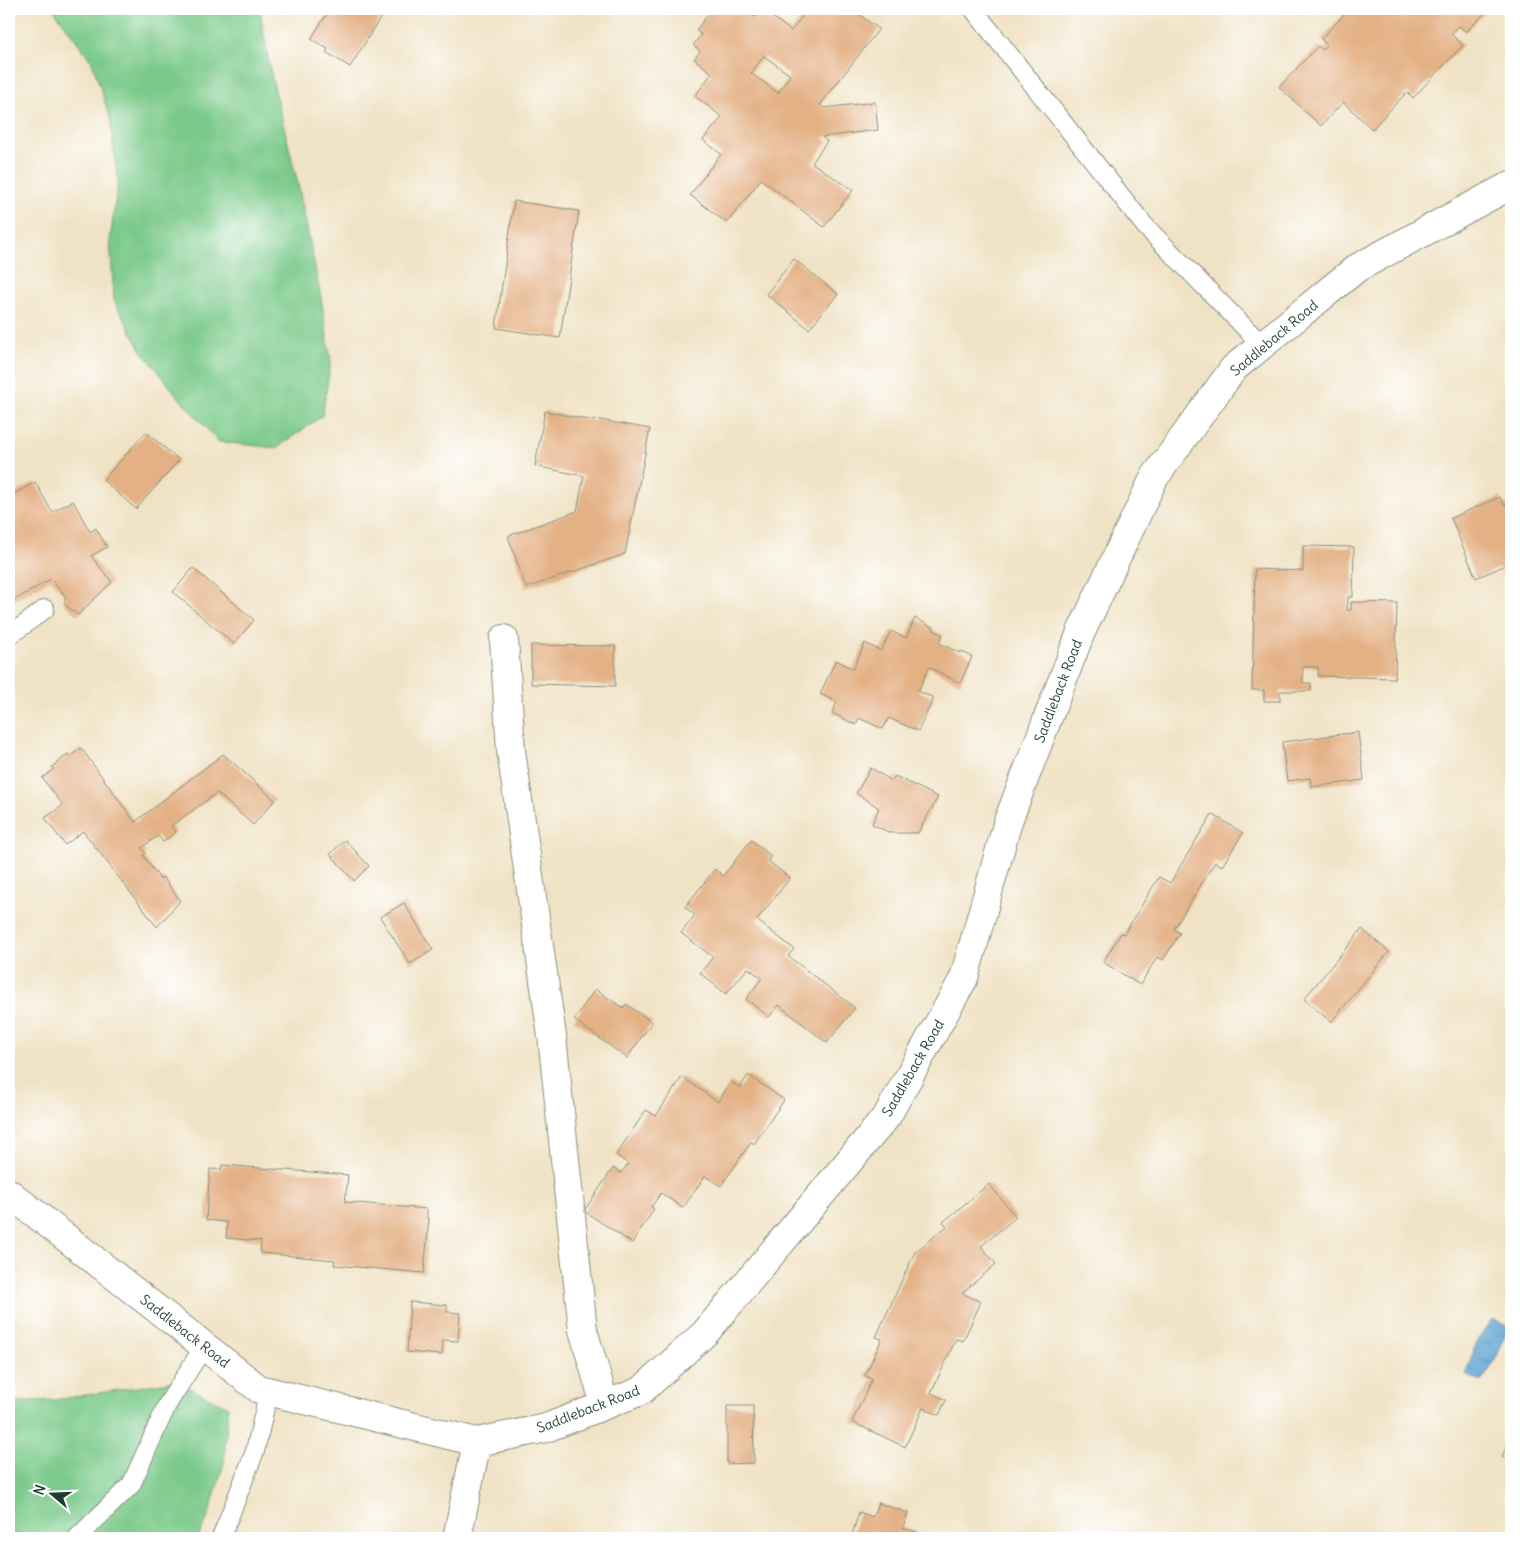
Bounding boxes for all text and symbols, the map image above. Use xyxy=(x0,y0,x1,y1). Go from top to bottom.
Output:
street label: Saddleback Road xyxy=(1226,296,1322,380)
street label: Saddleback Road xyxy=(1030,637,1086,745)
street label: Saddleback Road xyxy=(878,1016,948,1120)
street label: Saddleback Road xyxy=(137,1290,233,1372)
street label: Saddleback Road xyxy=(534,1381,642,1437)
north arrow xyxy=(28,1470,78,1520)
text: N xyxy=(30,1482,50,1497)

